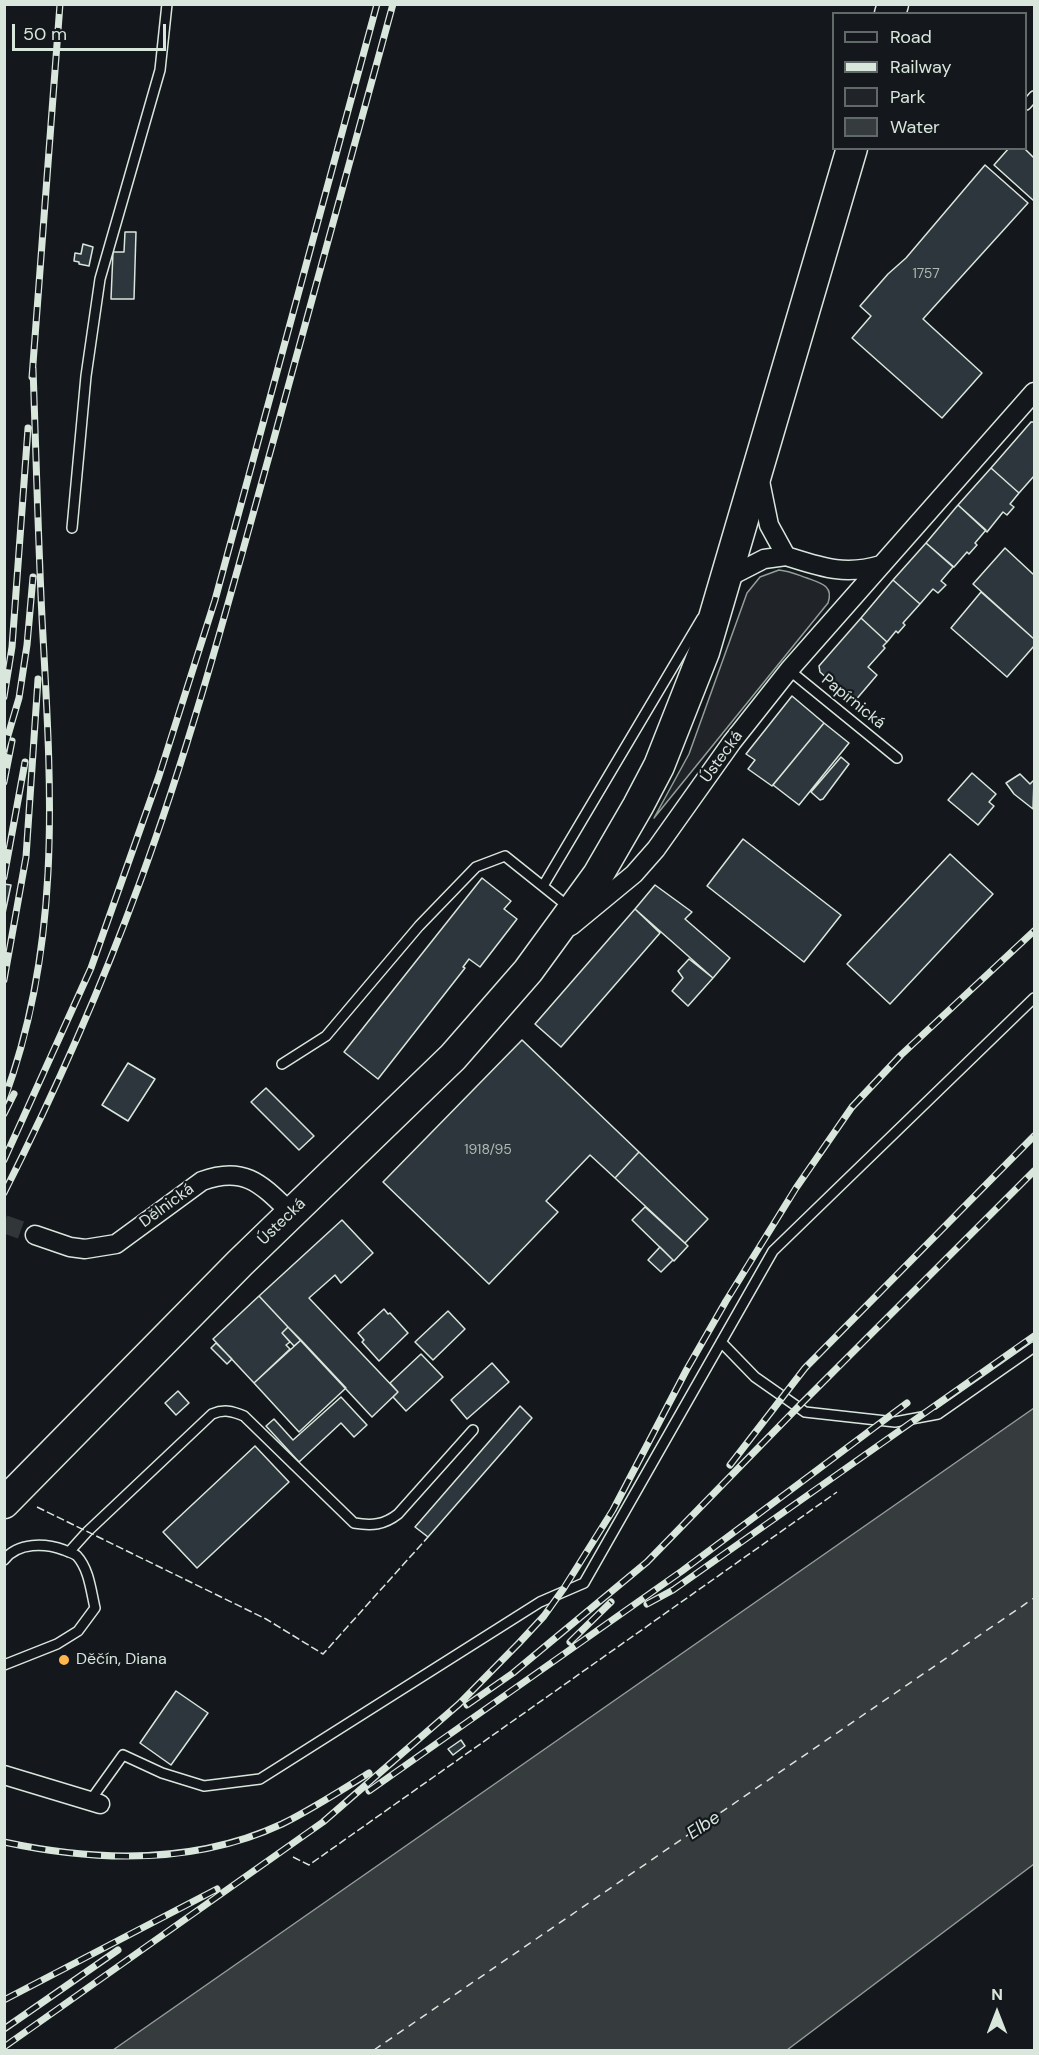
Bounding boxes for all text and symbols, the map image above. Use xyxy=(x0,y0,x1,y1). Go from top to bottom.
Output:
scale bar xyxy=(15,12,170,50)
legend xyxy=(832,12,1027,150)
text: 50 m xyxy=(23,22,67,46)
text: Road xyxy=(890,25,932,49)
text: Railway xyxy=(890,55,952,79)
text: Park xyxy=(890,85,926,109)
text: Water xyxy=(890,115,940,139)
house number: 1757 xyxy=(912,266,940,282)
street label: Papírnická xyxy=(817,671,889,733)
street label: Ústecká xyxy=(697,727,747,787)
house number: 1918/95 xyxy=(464,1142,512,1158)
street label: Dělnická xyxy=(136,1180,198,1232)
street label: Ústecká xyxy=(254,1195,310,1249)
place label: Děčín, Diana xyxy=(76,1650,167,1670)
marker: Děčín, Diana xyxy=(57,1653,71,1667)
water label: Elbe xyxy=(683,1807,725,1845)
north arrow xyxy=(967,1983,1027,2043)
text: N xyxy=(991,1984,1003,2005)

